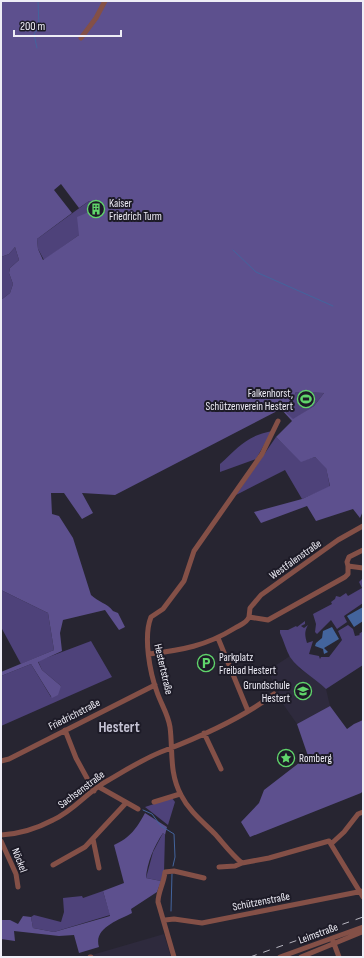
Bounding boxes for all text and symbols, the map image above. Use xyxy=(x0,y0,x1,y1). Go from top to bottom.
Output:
scale bar xyxy=(14,12,121,38)
text: 200 m xyxy=(20,19,46,34)
place label: Kaiser Friedrich Turm xyxy=(109,197,162,223)
building icon: Kaiser Friedrich Turm xyxy=(86,199,106,219)
place label: Falkenhorst, Schützenverein Hestert xyxy=(205,387,294,413)
sports icon: Falkenhorst, Schützenverein Hestert xyxy=(296,389,316,409)
street label: Westfalenstraße xyxy=(267,537,324,582)
street label: Hestertstraße xyxy=(151,642,176,696)
place label: Parkplatz Freibad Hestert xyxy=(219,651,277,677)
parking icon: Parkplatz Freibad Hestert xyxy=(196,653,216,673)
place label: Grundschule Hestert xyxy=(243,679,291,705)
school or university icon: Grundschule Hestert xyxy=(293,681,313,701)
street label: Friedrichstraße xyxy=(46,696,102,733)
district label: Hestert xyxy=(98,718,140,737)
place icon: Romberg xyxy=(276,748,296,768)
place label: Romberg xyxy=(299,752,332,765)
street label: Sachsenstraße xyxy=(56,768,107,811)
street label: Nöckel xyxy=(9,846,30,874)
street label: Schützenstraße xyxy=(231,890,291,913)
street label: Leimstraße xyxy=(297,920,340,947)

